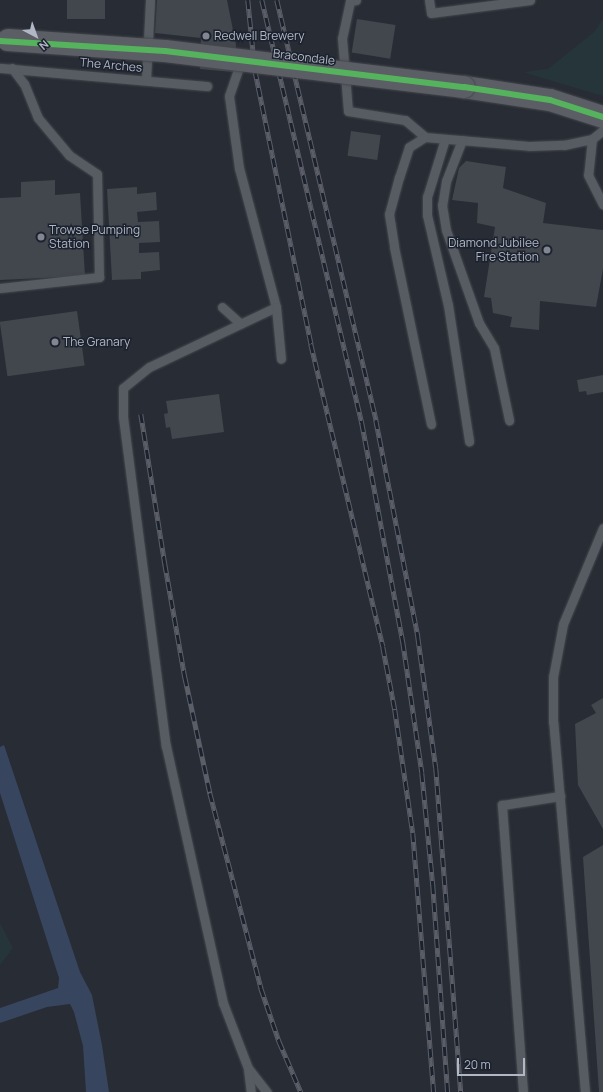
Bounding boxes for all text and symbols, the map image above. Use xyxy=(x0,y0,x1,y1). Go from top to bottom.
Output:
north arrow xyxy=(16,16,56,56)
place label: Redwell Brewery xyxy=(214,29,305,43)
marker: Redwell Brewery xyxy=(201,31,211,41)
text: N xyxy=(36,37,52,54)
street label: Bracondale xyxy=(272,46,336,68)
street label: The Arches xyxy=(79,55,143,75)
place label: Trowse Pumping Station xyxy=(49,223,140,251)
marker: Trowse Pumping Station xyxy=(36,232,46,242)
place label: Diamond Jubilee Fire Station xyxy=(448,236,539,264)
marker: Diamond Jubilee Fire Station xyxy=(542,245,552,255)
place label: The Granary xyxy=(63,335,130,349)
marker: The Granary xyxy=(50,337,60,347)
scale bar xyxy=(459,1050,527,1076)
text: 20 m xyxy=(464,1056,491,1073)

